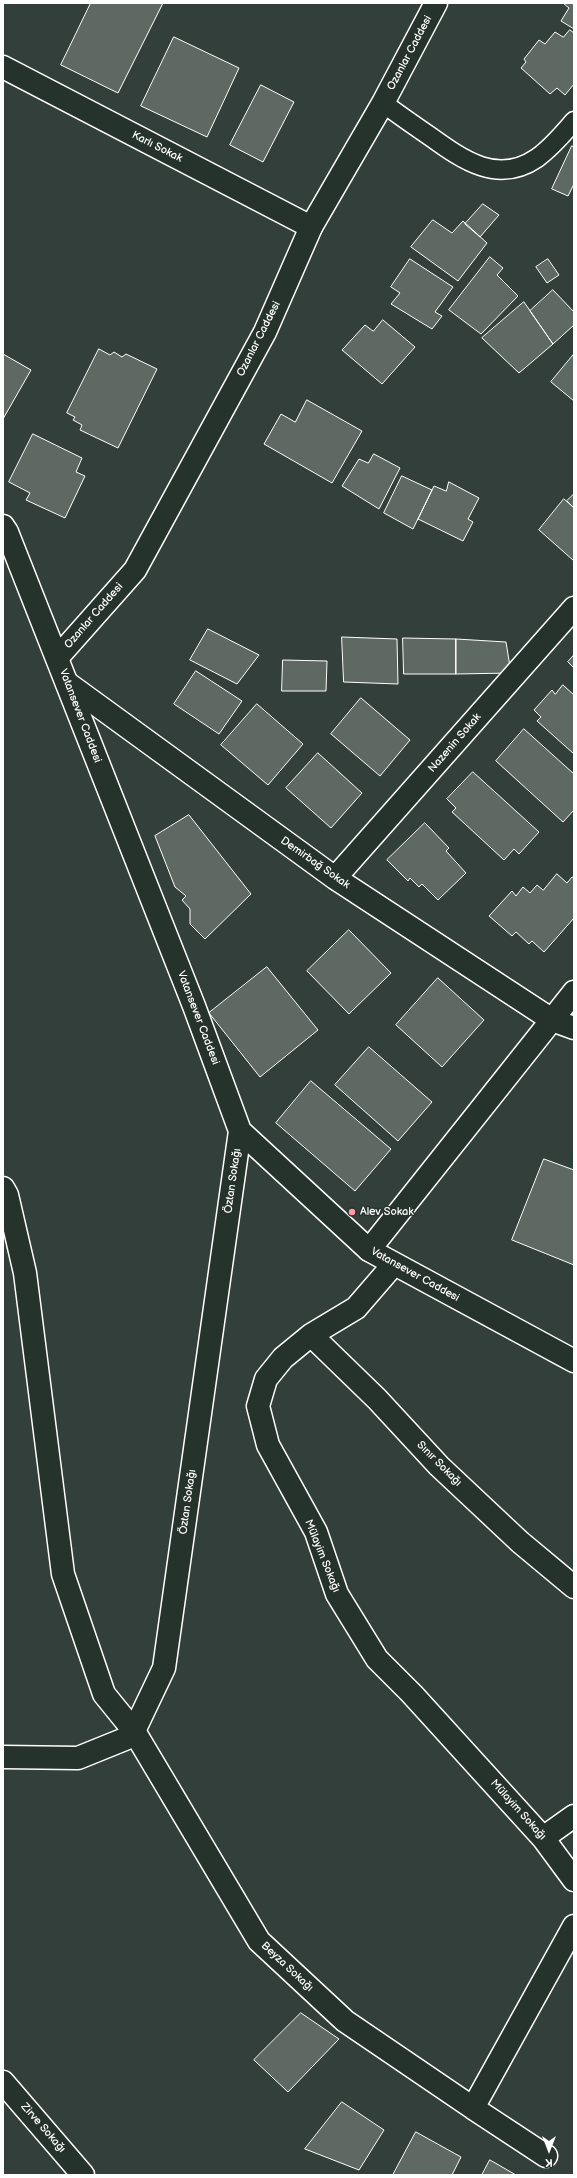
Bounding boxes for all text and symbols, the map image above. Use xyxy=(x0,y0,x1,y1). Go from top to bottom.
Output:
street label: Ozanlar Caddesi xyxy=(385,13,435,93)
street label: Karlı Sokak xyxy=(130,129,184,165)
street label: Ozanlar Caddesi xyxy=(234,299,284,379)
street label: Ozanlar Caddesi xyxy=(62,581,126,651)
street label: Vatansever Caddesi xyxy=(56,667,104,765)
street label: Nazenin Sokak xyxy=(426,711,484,775)
street label: Demirbağ Sokak xyxy=(278,834,352,892)
street label: Vatansever Caddesi xyxy=(174,969,222,1067)
street label: Öztan Sokağı xyxy=(222,1148,244,1214)
place label: Alev Sokak xyxy=(360,1205,414,1219)
marker: Alev Sokak xyxy=(347,1207,357,1217)
street label: Vatansever Caddesi xyxy=(368,1245,462,1305)
street label: Sınır Sokağı xyxy=(414,1439,464,1489)
street label: Öztan Sokağı xyxy=(177,1469,199,1535)
street label: Mülayim Sokağı xyxy=(301,1518,343,1594)
street label: Mülayim Sokağı xyxy=(487,1777,549,1843)
street label: Beyza Sokağı xyxy=(258,1939,316,1995)
street label: Zirve Sokağı xyxy=(18,2101,68,2155)
north arrow xyxy=(529,2130,569,2170)
text: K xyxy=(545,2156,553,2169)

